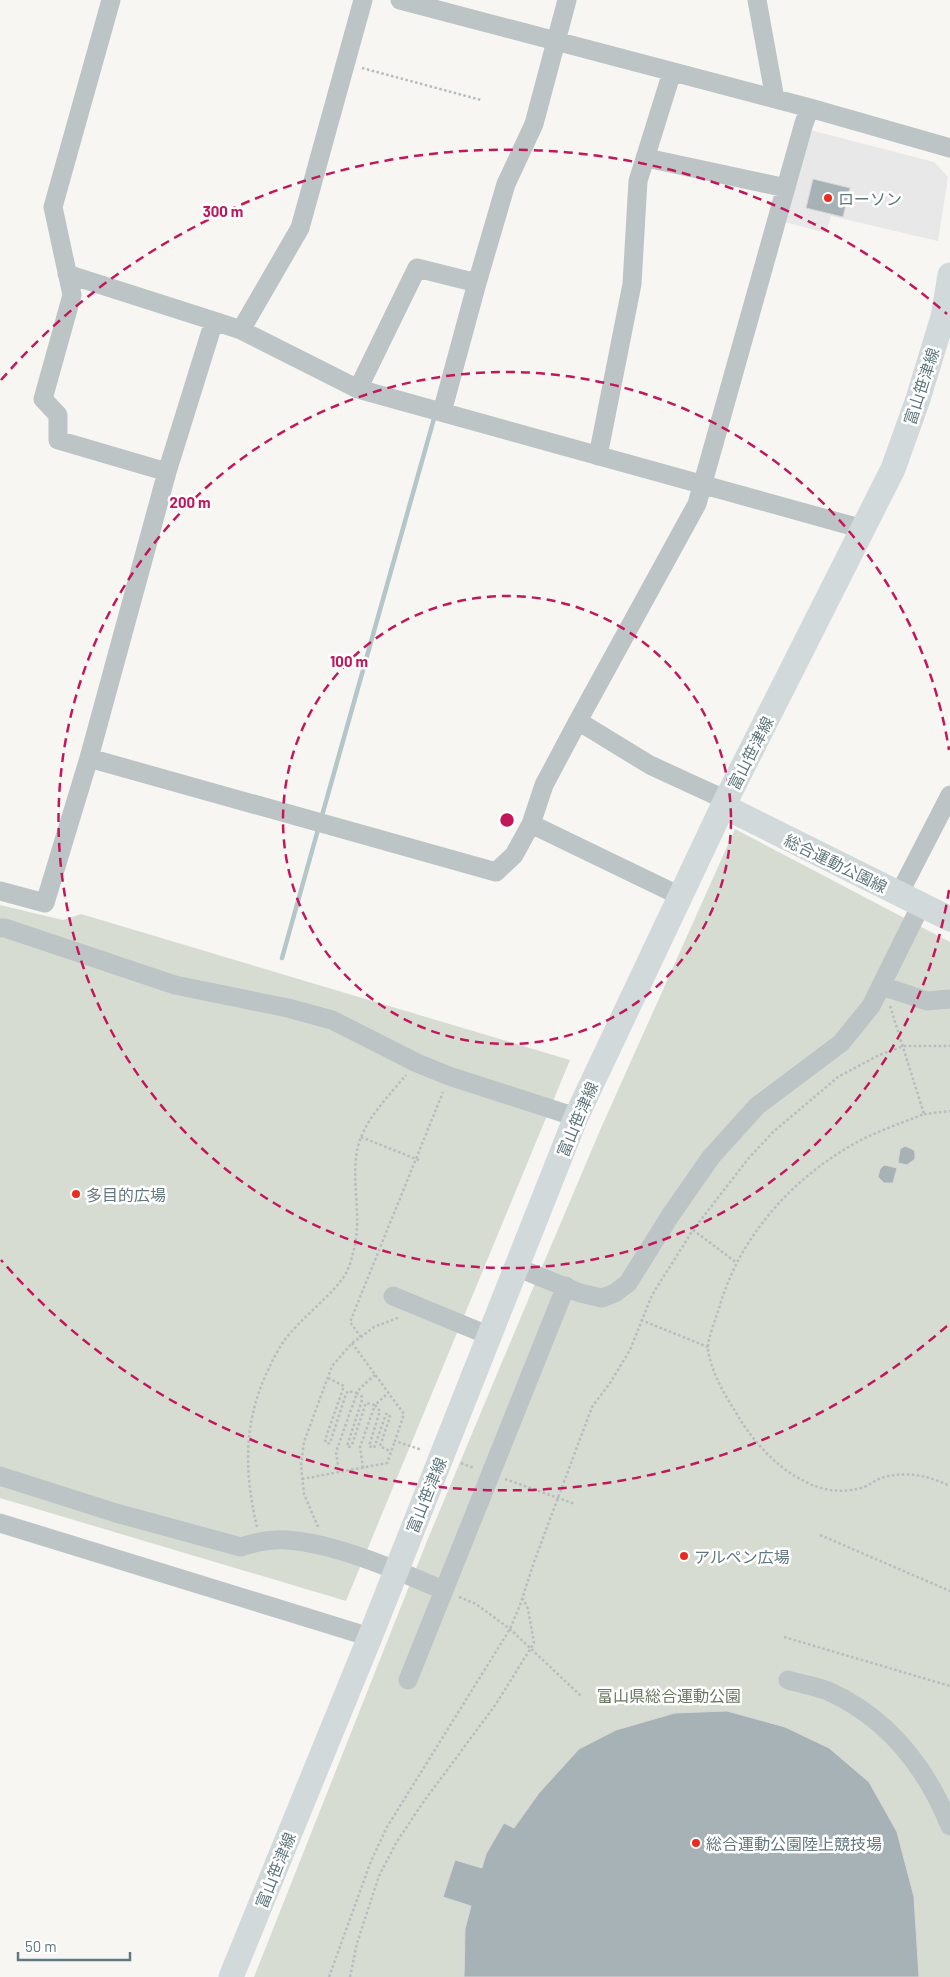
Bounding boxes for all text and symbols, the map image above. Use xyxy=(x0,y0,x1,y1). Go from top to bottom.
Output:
place label: ローソン xyxy=(838,189,902,208)
marker: ローソン xyxy=(822,192,834,204)
text: 300 m xyxy=(203,202,243,220)
street label: 富山笹津線 xyxy=(900,345,942,427)
text: 200 m xyxy=(169,493,211,511)
text: 100 m xyxy=(330,652,368,670)
street label: 富山笹津線 xyxy=(723,713,777,793)
centre of rings xyxy=(498,811,516,829)
street label: 総合運動公園線 xyxy=(781,830,891,896)
street label: 富山笹津線 xyxy=(553,1078,601,1160)
place label: 多目的広場 xyxy=(86,1185,166,1204)
marker: 多目的広場 xyxy=(70,1188,82,1200)
street label: 富山笹津線 xyxy=(402,1454,450,1536)
place label: アルペン広場 xyxy=(694,1547,790,1566)
marker: アルペン広場 xyxy=(678,1550,690,1562)
park label: 富山県総合運動公園 xyxy=(597,1686,741,1705)
street label: 富山笹津線 xyxy=(251,1829,299,1911)
place label: 総合運動公園陸上競技場 xyxy=(706,1834,882,1853)
marker: 総合運動公園陸上競技場 xyxy=(690,1837,702,1849)
scale bar xyxy=(18,1930,130,1962)
text: 50 m xyxy=(25,1937,57,1955)

